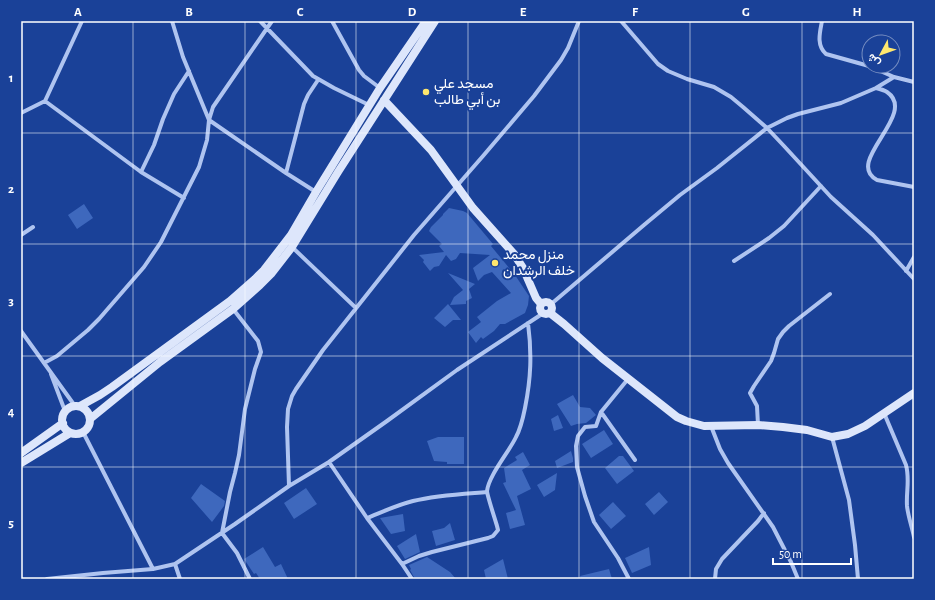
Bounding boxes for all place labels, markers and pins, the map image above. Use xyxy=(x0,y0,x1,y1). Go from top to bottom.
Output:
place label: مسجد علي بن أبي طالب xyxy=(434,77,500,111)
marker: مسجد علي بن أبي طالب xyxy=(421,87,431,97)
place label: منزل محمد خلف الرشدان xyxy=(503,248,575,279)
marker: منزل محمد خلف الرشدان xyxy=(490,258,500,268)

